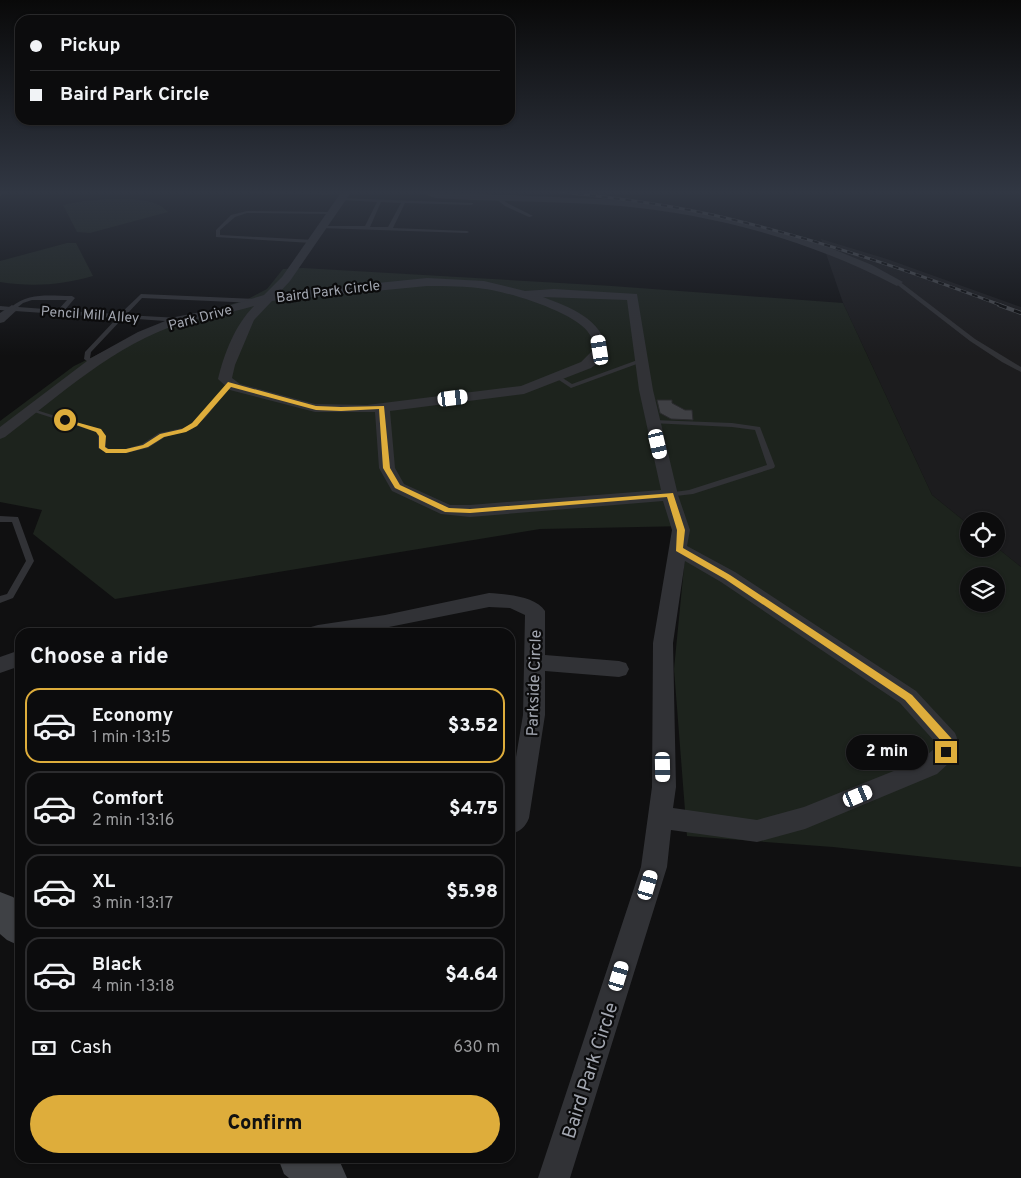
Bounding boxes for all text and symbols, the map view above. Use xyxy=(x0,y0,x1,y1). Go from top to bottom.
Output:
text: Pickup xyxy=(60,34,120,58)
text: Baird Park Circle xyxy=(60,83,209,107)
street label: Baird Park Circle xyxy=(275,278,381,307)
street label: Park Drive xyxy=(167,302,234,335)
street label: Pencil Mill Alley xyxy=(40,304,140,327)
car xyxy=(590,334,609,366)
car xyxy=(437,389,468,407)
route start xyxy=(54,409,76,431)
car xyxy=(647,428,668,460)
map controls xyxy=(960,512,1005,612)
button: locate xyxy=(960,512,1005,557)
button: layers xyxy=(960,567,1005,612)
street label: Parkside Circle xyxy=(523,629,547,737)
text: Choose a ride xyxy=(30,644,168,671)
icon: car xyxy=(32,703,77,748)
text: Economy xyxy=(92,704,173,728)
text: $3.52 xyxy=(448,714,498,738)
text: 1 min · 13:15 xyxy=(92,728,171,748)
callout: 2 min xyxy=(846,734,928,770)
route end xyxy=(935,741,957,763)
text: 2 min xyxy=(866,742,908,762)
car xyxy=(655,752,670,782)
car xyxy=(841,783,874,809)
icon: car xyxy=(32,786,77,831)
text: Comfort xyxy=(92,787,164,811)
text: $4.75 xyxy=(449,797,498,821)
text: 2 min · 13:16 xyxy=(92,811,174,831)
car xyxy=(636,868,659,902)
icon: car xyxy=(32,869,77,914)
text: XL xyxy=(92,870,115,894)
text: $5.98 xyxy=(446,880,498,904)
text: 3 min · 13:17 xyxy=(92,894,173,914)
icon: car xyxy=(32,952,77,997)
text: Black xyxy=(92,953,142,977)
car xyxy=(607,959,630,993)
text: $4.64 xyxy=(445,963,498,987)
text: 4 min · 13:18 xyxy=(92,977,175,997)
street label: Baird Park Circle xyxy=(558,999,624,1142)
icon: cash xyxy=(30,1034,58,1062)
text: Cash xyxy=(70,1036,112,1060)
text: 630 m xyxy=(453,1038,500,1058)
button: Confirm xyxy=(30,1095,500,1153)

